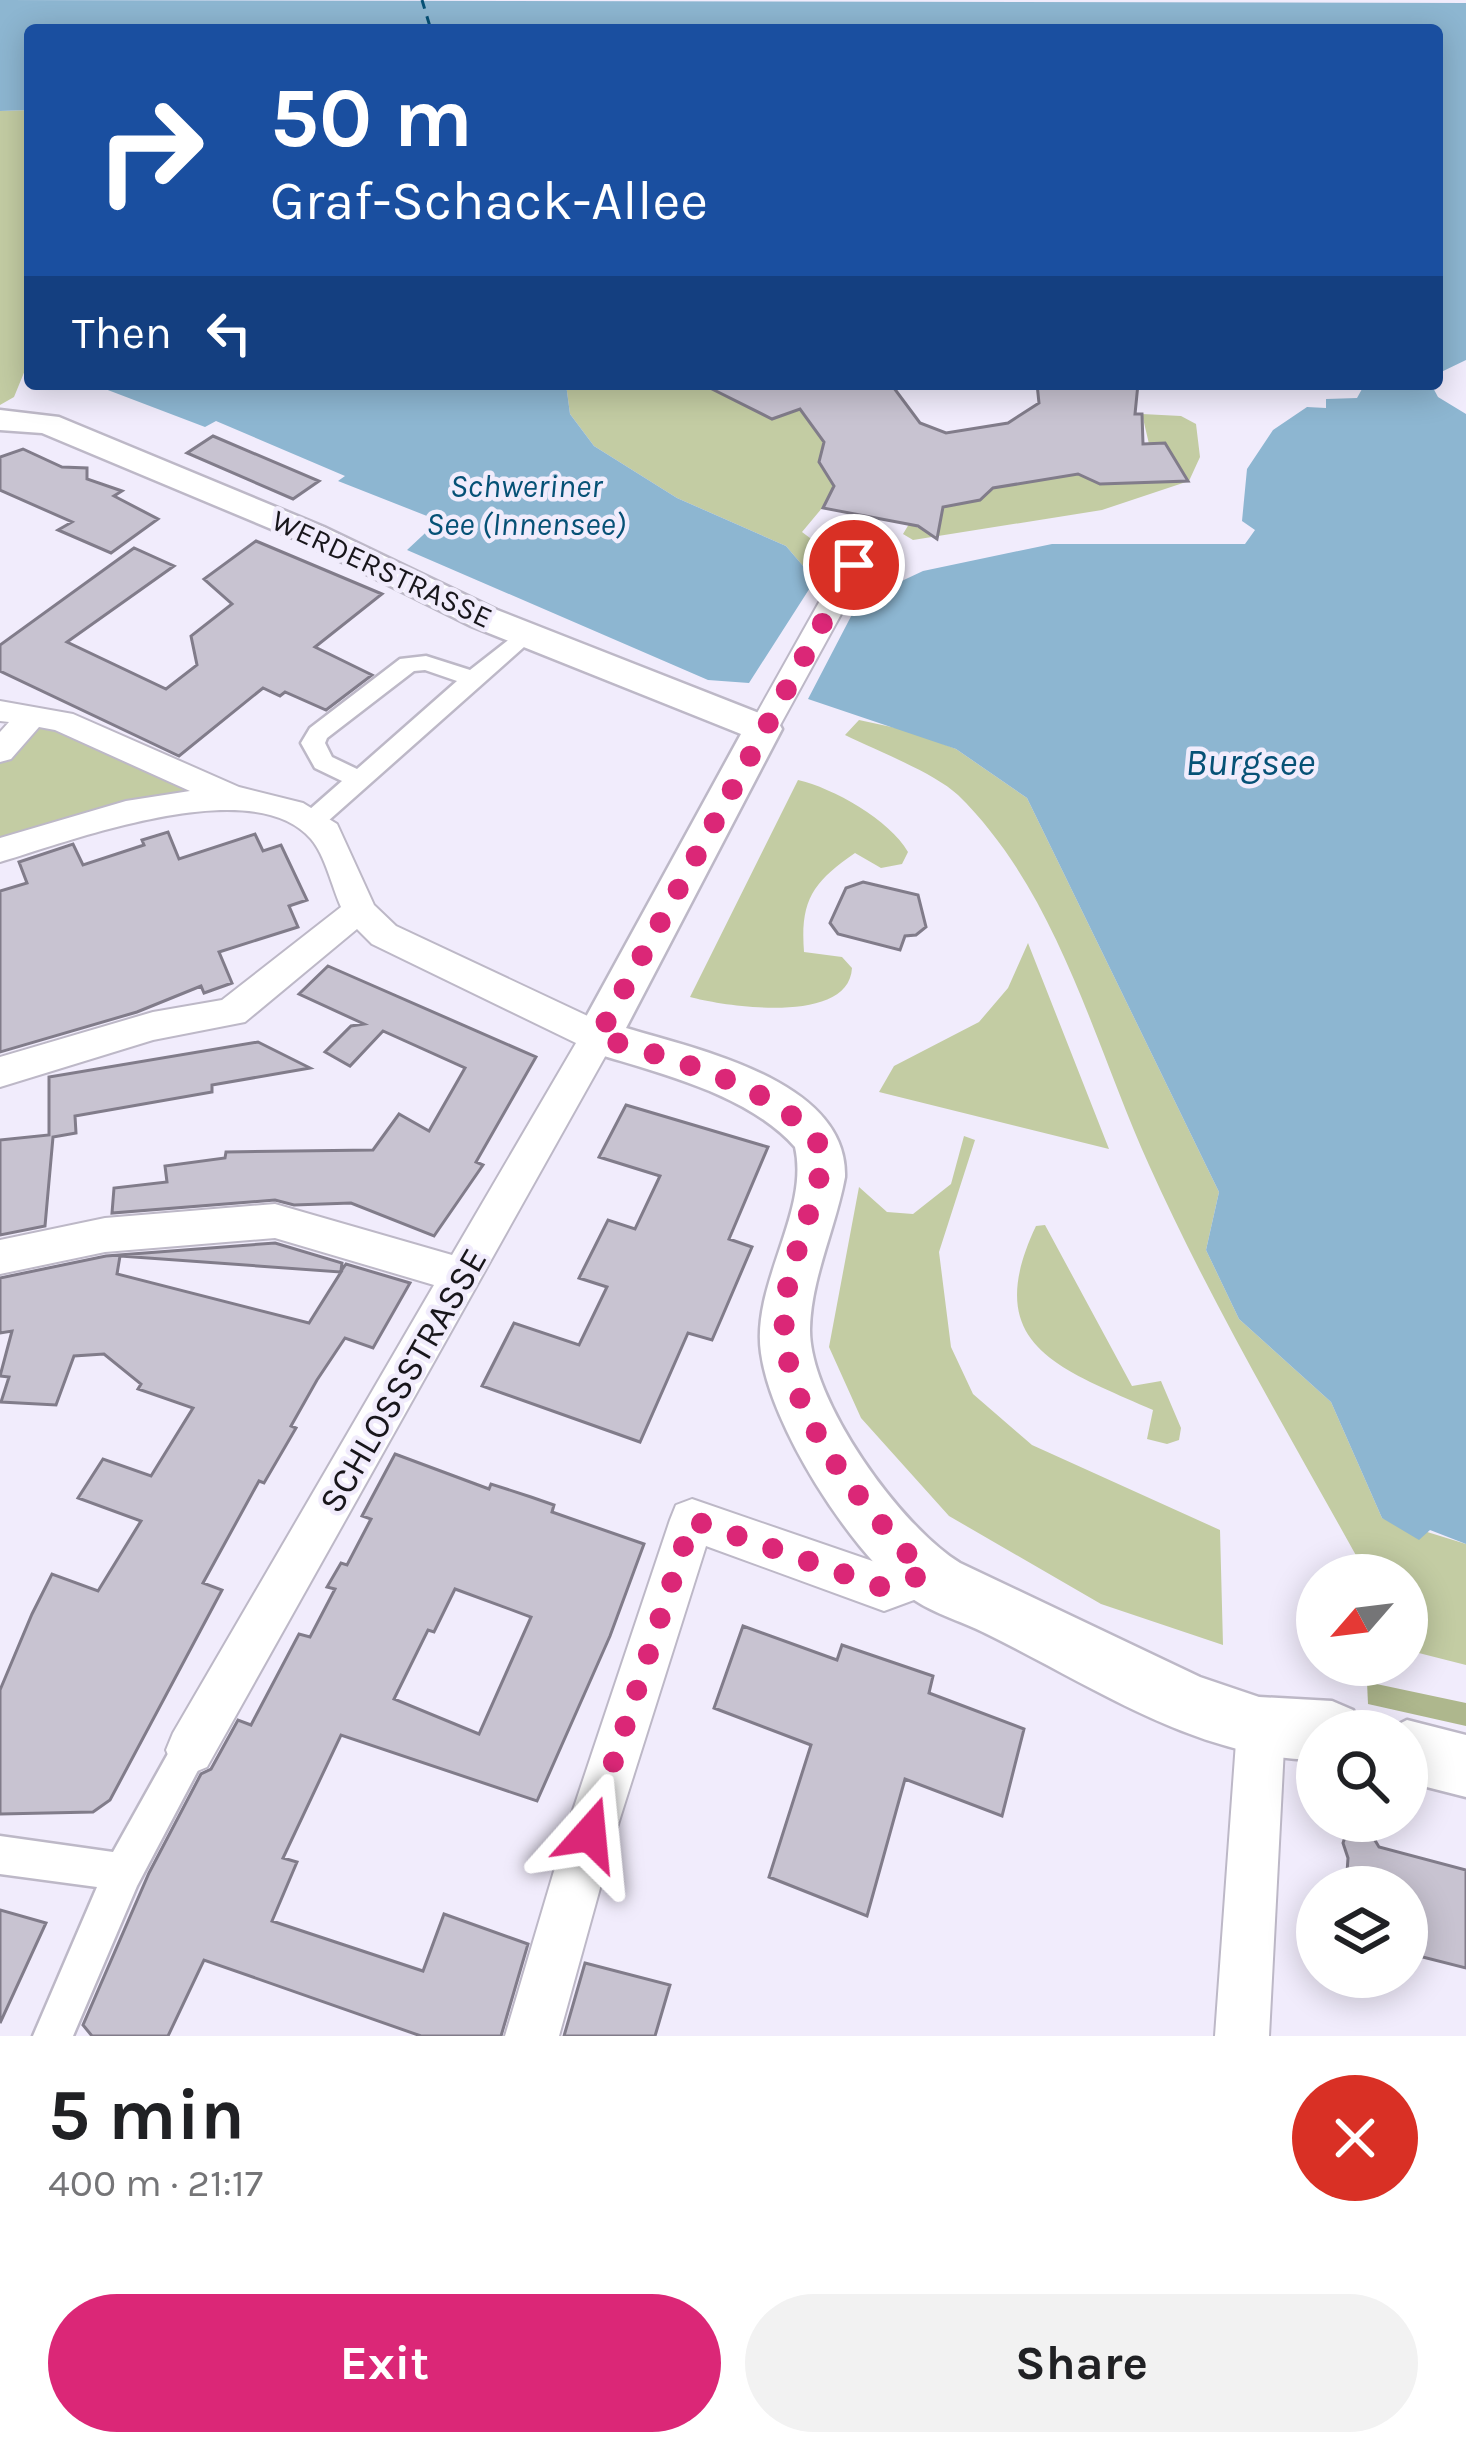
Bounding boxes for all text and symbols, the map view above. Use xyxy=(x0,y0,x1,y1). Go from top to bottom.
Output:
text: 50 m xyxy=(270,69,473,167)
icon: right xyxy=(72,72,228,228)
text: Graf-Schack-Allee xyxy=(270,169,708,233)
icon: left xyxy=(196,300,262,366)
text: Then xyxy=(72,307,172,359)
water label: Schweriner See (Innensee) xyxy=(426,467,626,543)
street label: WERDERSTRASSE xyxy=(266,502,498,636)
pin xyxy=(803,514,905,616)
icon: arrive xyxy=(821,532,887,598)
water label: Burgsee xyxy=(1185,739,1315,785)
street label: SCHLOSSSTRASSE xyxy=(310,1241,495,1520)
north arrow xyxy=(1296,1554,1428,1686)
map controls xyxy=(1296,1554,1428,1998)
button: search xyxy=(1296,1710,1428,1842)
position arrow xyxy=(527,1771,653,1897)
button: layers xyxy=(1296,1866,1428,1998)
text: 5 min xyxy=(48,2073,245,2157)
button: close xyxy=(1292,2075,1418,2201)
text: 400 m · 21:17 xyxy=(48,2160,263,2206)
button: Exit xyxy=(48,2294,721,2432)
button: Share xyxy=(745,2294,1418,2432)

